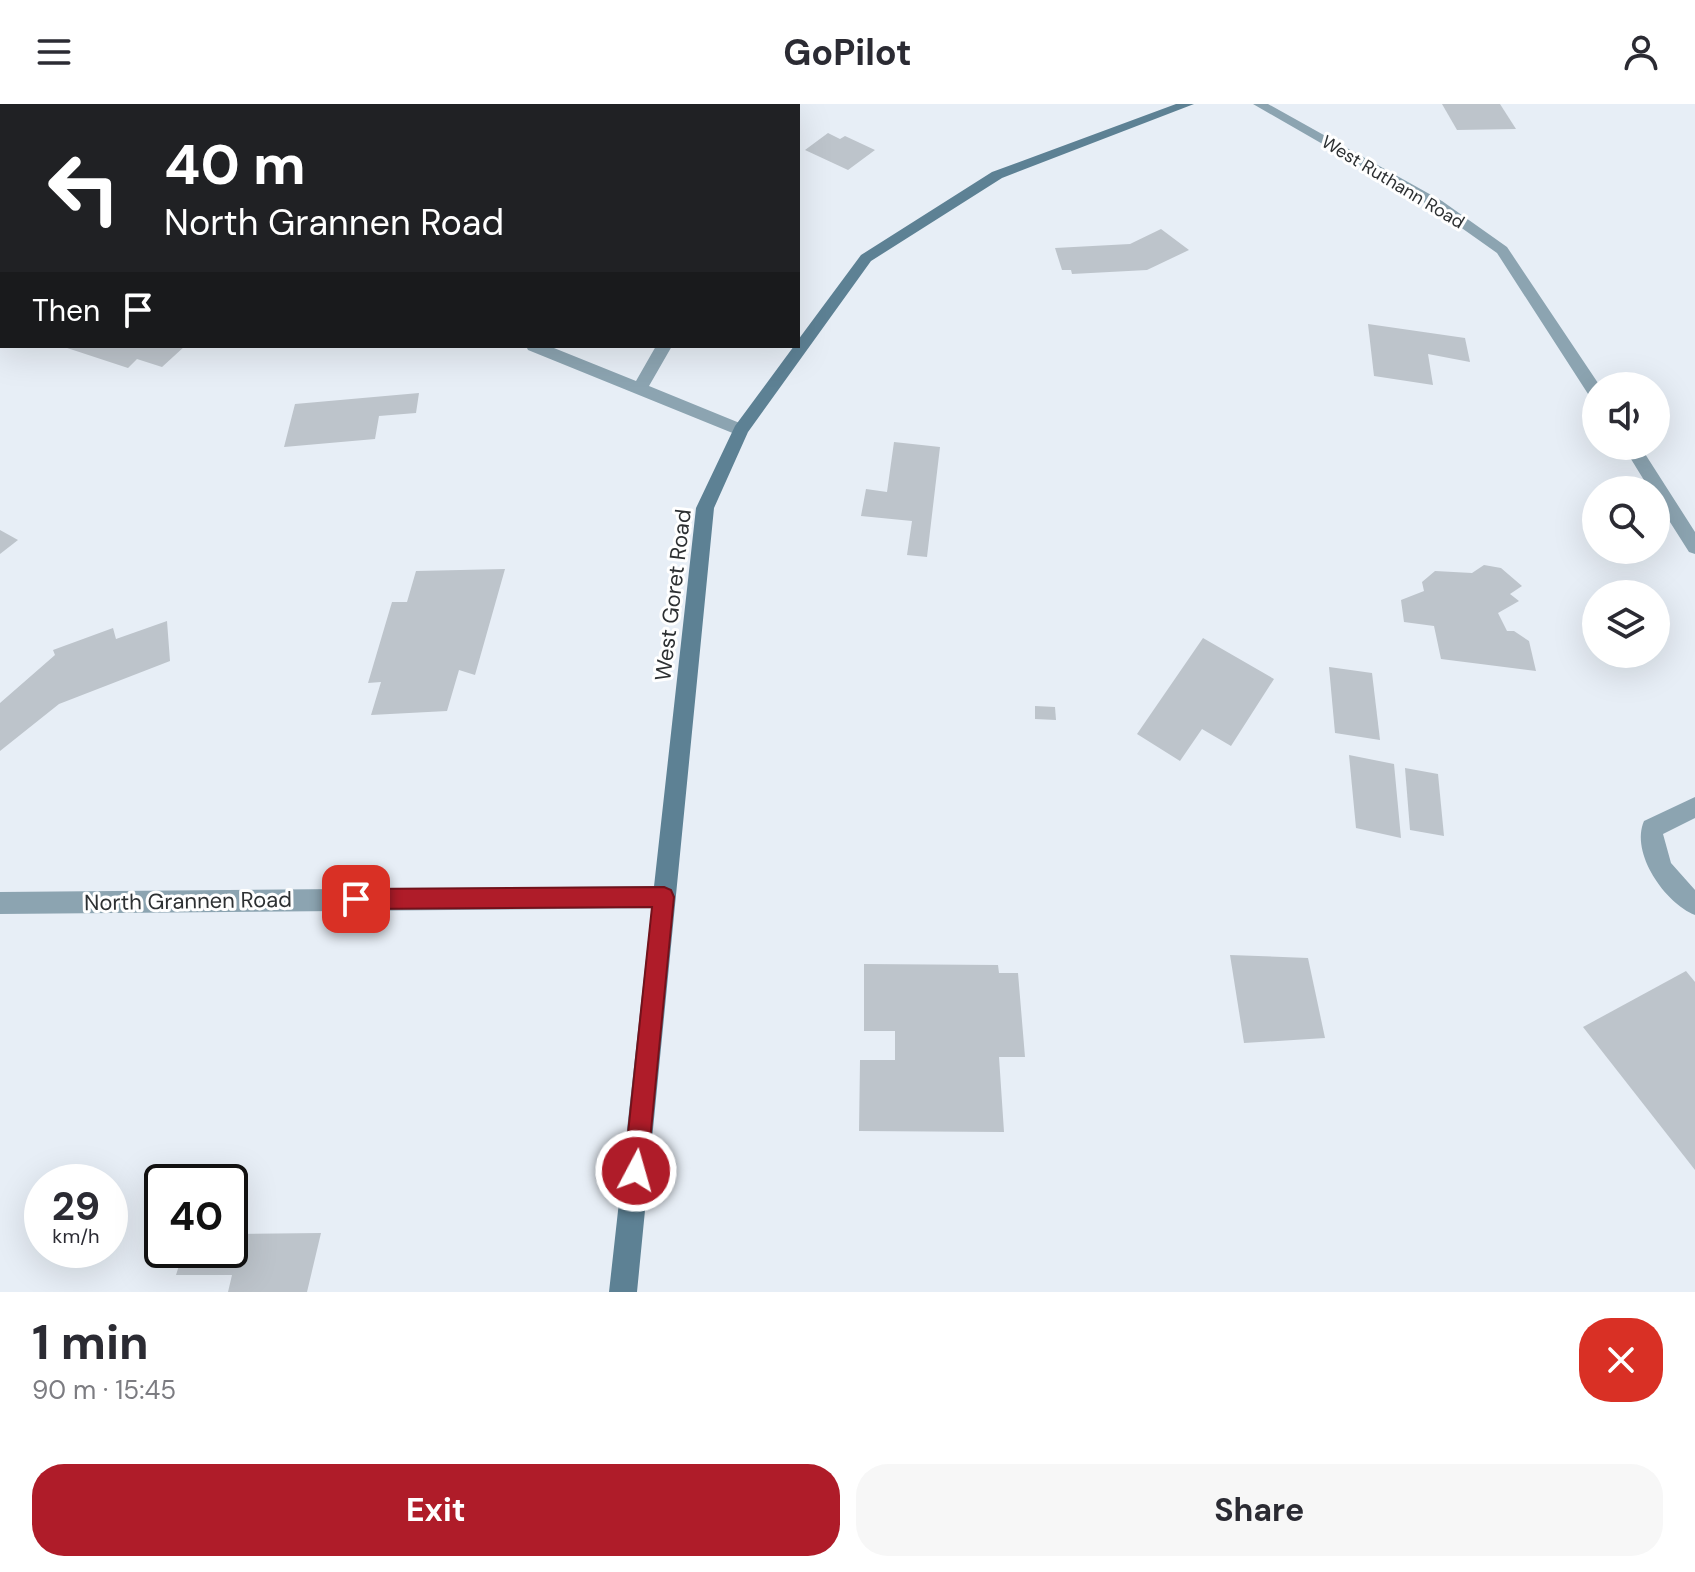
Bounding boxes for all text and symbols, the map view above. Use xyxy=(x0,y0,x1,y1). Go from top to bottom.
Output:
text: GoPilot xyxy=(783,29,912,76)
icon: menu xyxy=(32,30,76,74)
icon: person xyxy=(1619,30,1663,74)
text: 40 m xyxy=(164,128,306,201)
street label: West Ruthann Road xyxy=(1317,130,1469,234)
icon: left xyxy=(32,136,136,240)
text: North Grannen Road xyxy=(164,199,504,246)
icon: arrive xyxy=(116,288,160,332)
text: Then xyxy=(32,291,100,330)
map controls xyxy=(1582,372,1670,668)
button: sound xyxy=(1582,372,1670,460)
button: search xyxy=(1582,476,1670,564)
street label: West Goret Road xyxy=(648,507,698,683)
button: layers xyxy=(1582,580,1670,668)
pin xyxy=(322,865,390,933)
icon: arrive xyxy=(334,877,378,921)
street label: North Grannen Road xyxy=(84,885,292,917)
position arrow xyxy=(594,1129,678,1213)
speed limit sign: 40 xyxy=(144,1164,248,1268)
text: 29 xyxy=(52,1180,100,1232)
text: km/h xyxy=(52,1223,100,1249)
text: 1 min xyxy=(32,1311,149,1374)
button: close xyxy=(1579,1318,1663,1402)
text: 90 m · 15:45 xyxy=(32,1373,176,1407)
button: Exit xyxy=(32,1464,840,1556)
button: Share xyxy=(856,1464,1663,1556)

